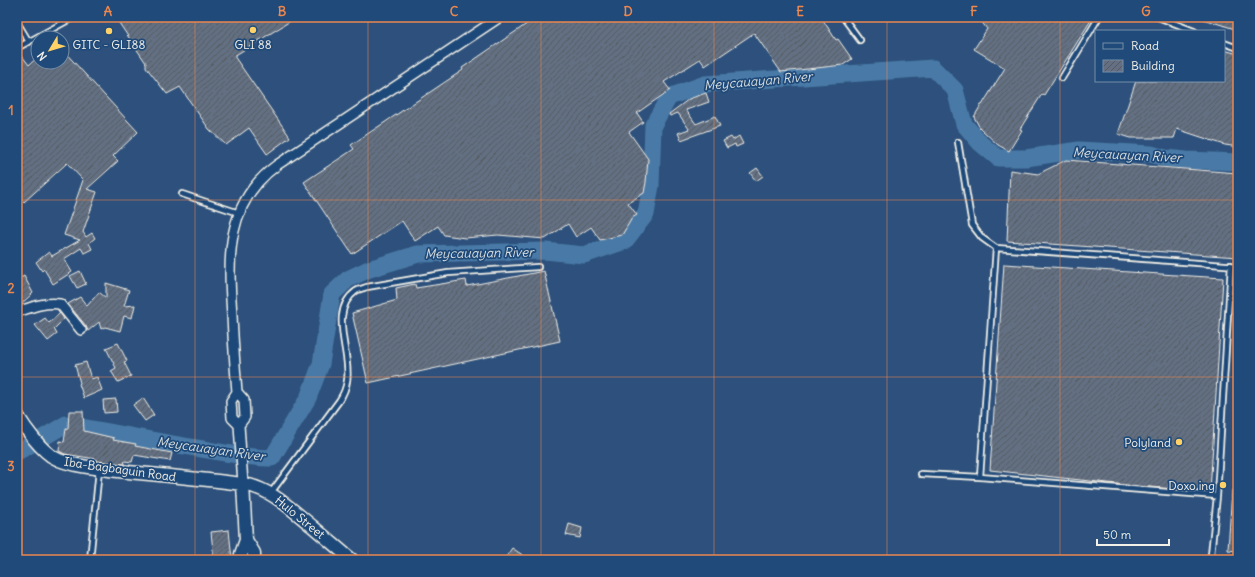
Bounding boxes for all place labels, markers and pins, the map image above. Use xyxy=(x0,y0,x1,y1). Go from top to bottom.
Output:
marker: GLI 88 xyxy=(248,25,258,35)
marker: GITC - GLI88 xyxy=(104,26,114,36)
place label: GITC - GLI88 xyxy=(73,37,145,52)
place label: GLI 88 xyxy=(234,37,272,52)
place label: Polyland xyxy=(1124,435,1171,450)
marker: Polyland xyxy=(1174,437,1184,447)
place label: Doxo ing xyxy=(1168,478,1215,493)
marker: Doxo ing xyxy=(1218,480,1228,490)

